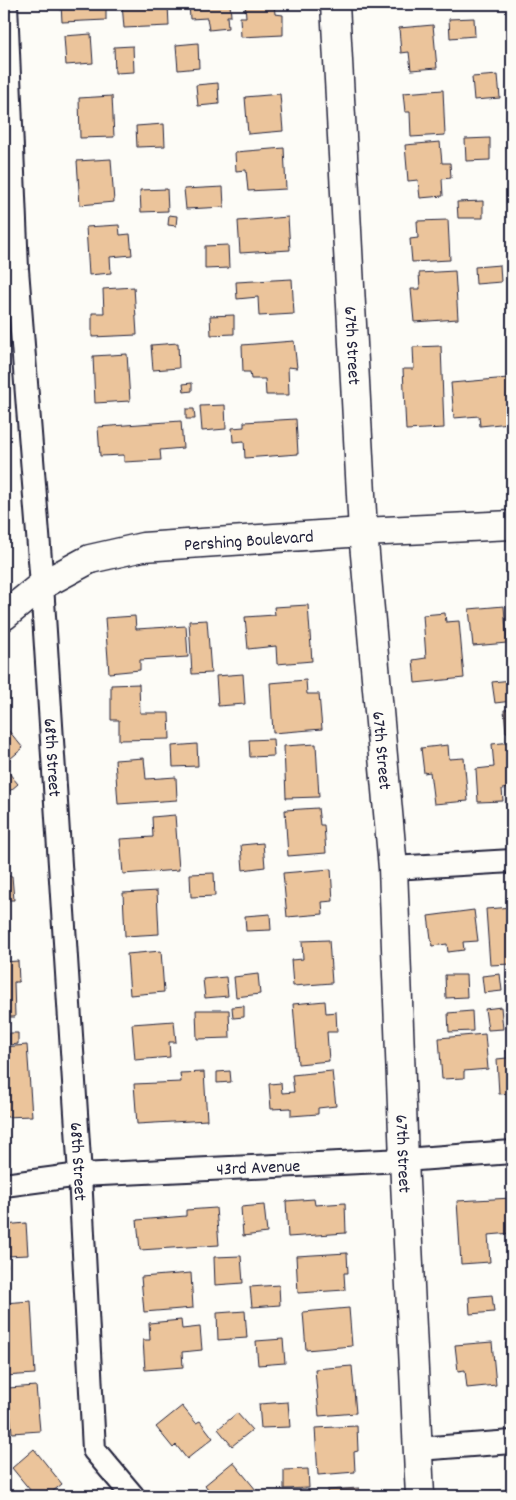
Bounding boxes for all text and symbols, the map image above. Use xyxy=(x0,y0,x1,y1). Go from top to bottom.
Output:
street label: 67th Street xyxy=(336,306,365,386)
street label: Pershing Boulevard xyxy=(183,525,315,559)
street label: 67th Street xyxy=(364,710,396,791)
street label: 68th Street xyxy=(36,717,66,798)
street label: 67th Street xyxy=(387,1114,416,1194)
street label: 68th Street xyxy=(62,1122,91,1202)
street label: 43rd Avenue xyxy=(216,1155,301,1184)

